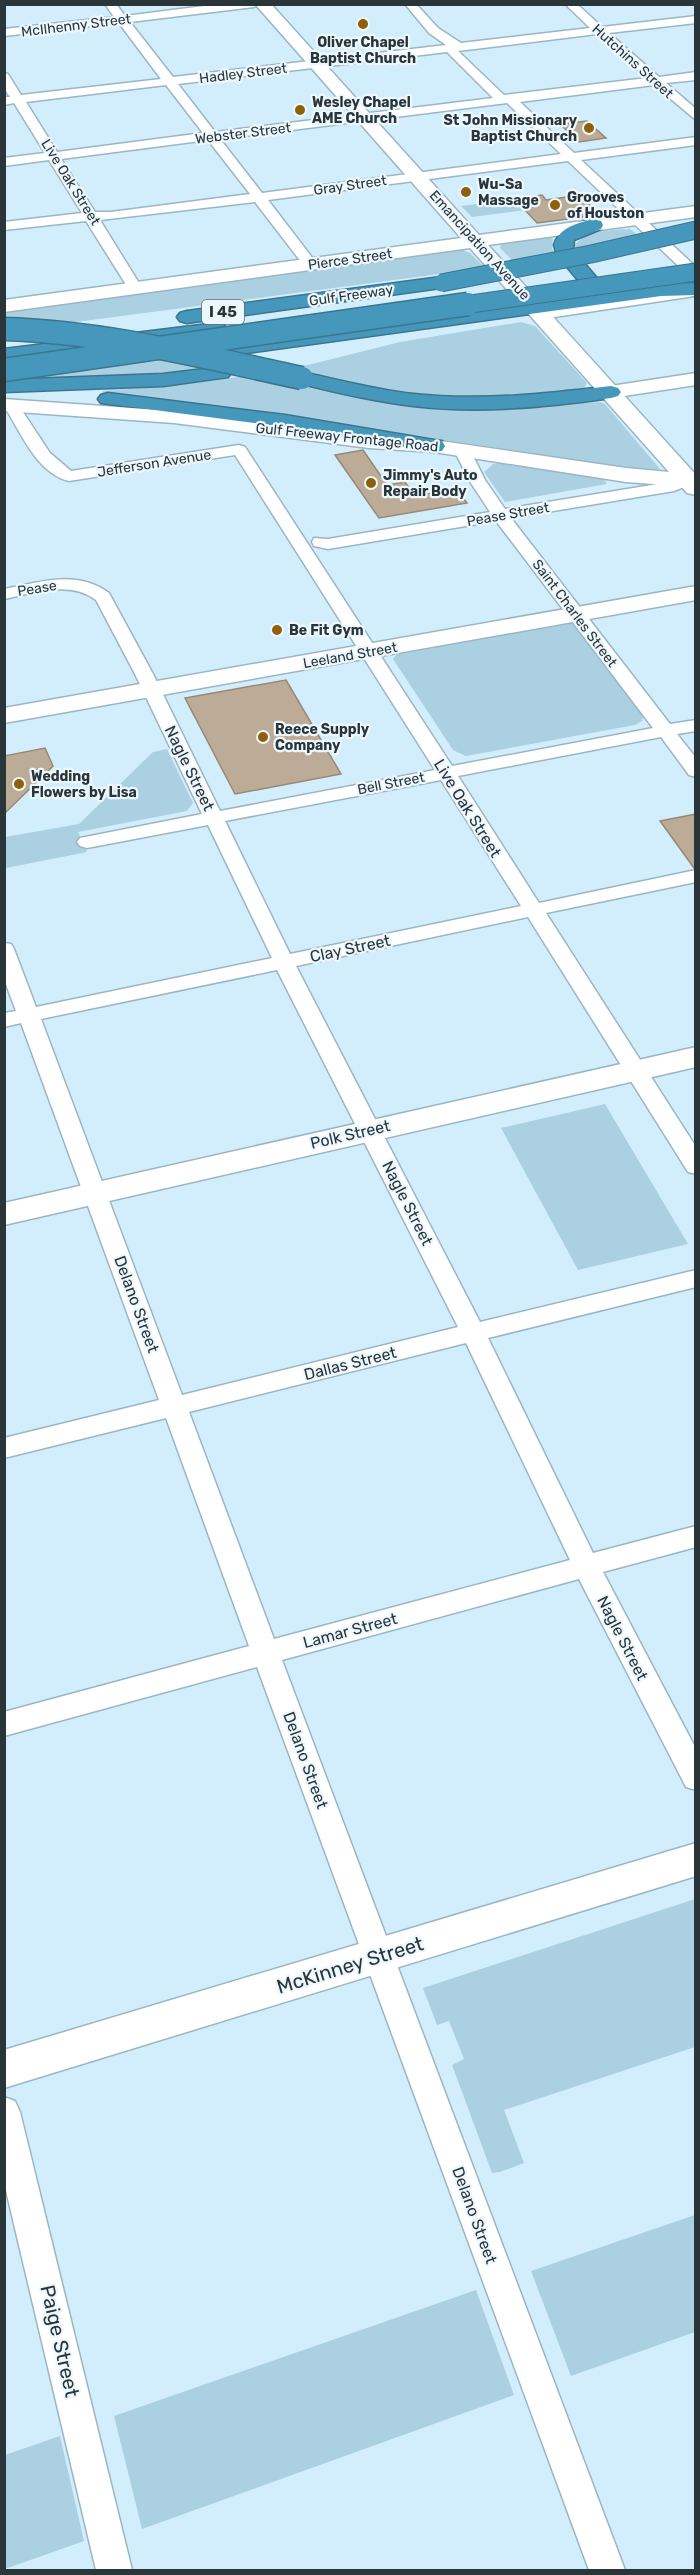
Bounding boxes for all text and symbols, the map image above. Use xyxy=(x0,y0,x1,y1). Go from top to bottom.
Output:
street label: McIlhenny Street xyxy=(20,10,132,41)
marker: Oliver Chapel Baptist Church xyxy=(356,17,370,31)
street label: Hutchins Street xyxy=(589,21,677,103)
place label: Oliver Chapel Baptist Church xyxy=(310,34,416,67)
street label: Hadley Street xyxy=(198,60,288,87)
place label: Wesley Chapel AME Church xyxy=(312,94,411,127)
marker: Wesley Chapel AME Church xyxy=(293,103,307,117)
place label: St John Missionary Baptist Church xyxy=(444,112,578,145)
street label: Webster Street xyxy=(194,119,292,148)
marker: St John Missionary Baptist Church xyxy=(582,121,596,135)
street label: Live Oak Street xyxy=(37,136,104,229)
street label: Gray Street xyxy=(312,172,388,199)
place label: Wu-Sa Massage xyxy=(478,176,539,209)
marker: Wu-Sa Massage xyxy=(459,185,473,199)
street label: Emancipation Avenue xyxy=(426,187,533,304)
place label: Grooves of Houston xyxy=(567,189,644,222)
marker: Grooves of Houston xyxy=(548,198,562,212)
street label: Pierce Street xyxy=(307,245,394,274)
street label: Gulf Freeway xyxy=(308,281,395,310)
road number: I 45 xyxy=(202,300,244,324)
street label: Gulf Freeway Frontage Road xyxy=(255,419,439,456)
street label: Jefferson Avenue xyxy=(96,446,212,481)
place label: Jimmy's Auto Repair Body xyxy=(383,467,478,500)
marker: Jimmy's Auto Repair Body xyxy=(364,476,378,490)
street label: Pease Street xyxy=(466,499,551,530)
street label: Saint Charles Street xyxy=(529,556,621,671)
street label: Pease xyxy=(16,577,58,600)
place label: Be Fit Gym xyxy=(289,622,364,639)
marker: Be Fit Gym xyxy=(270,623,284,637)
street label: Leeland Street xyxy=(302,639,399,672)
place label: Reece Supply Company xyxy=(275,721,370,754)
street label: Nagle Street xyxy=(161,722,218,814)
marker: Reece Supply Company xyxy=(256,730,270,744)
street label: Live Oak Street xyxy=(430,756,505,861)
place label: Wedding Flowers by Lisa xyxy=(31,768,137,801)
street label: Bell Street xyxy=(356,769,427,798)
marker: Wedding Flowers by Lisa xyxy=(12,777,26,791)
street label: Clay Street xyxy=(308,931,392,966)
street label: Polk Street xyxy=(308,1116,392,1153)
street label: Nagle Street xyxy=(378,1158,437,1249)
street label: Delano Street xyxy=(110,1253,163,1355)
street label: Dallas Street xyxy=(302,1343,398,1384)
street label: Nagle Street xyxy=(593,1593,652,1684)
street label: Lamar Street xyxy=(301,1609,399,1652)
street label: Delano Street xyxy=(279,1709,332,1811)
street label: McKinney Street xyxy=(274,1931,426,1999)
street label: Delano Street xyxy=(448,2164,501,2266)
street label: Paige Street xyxy=(35,2283,85,2400)

